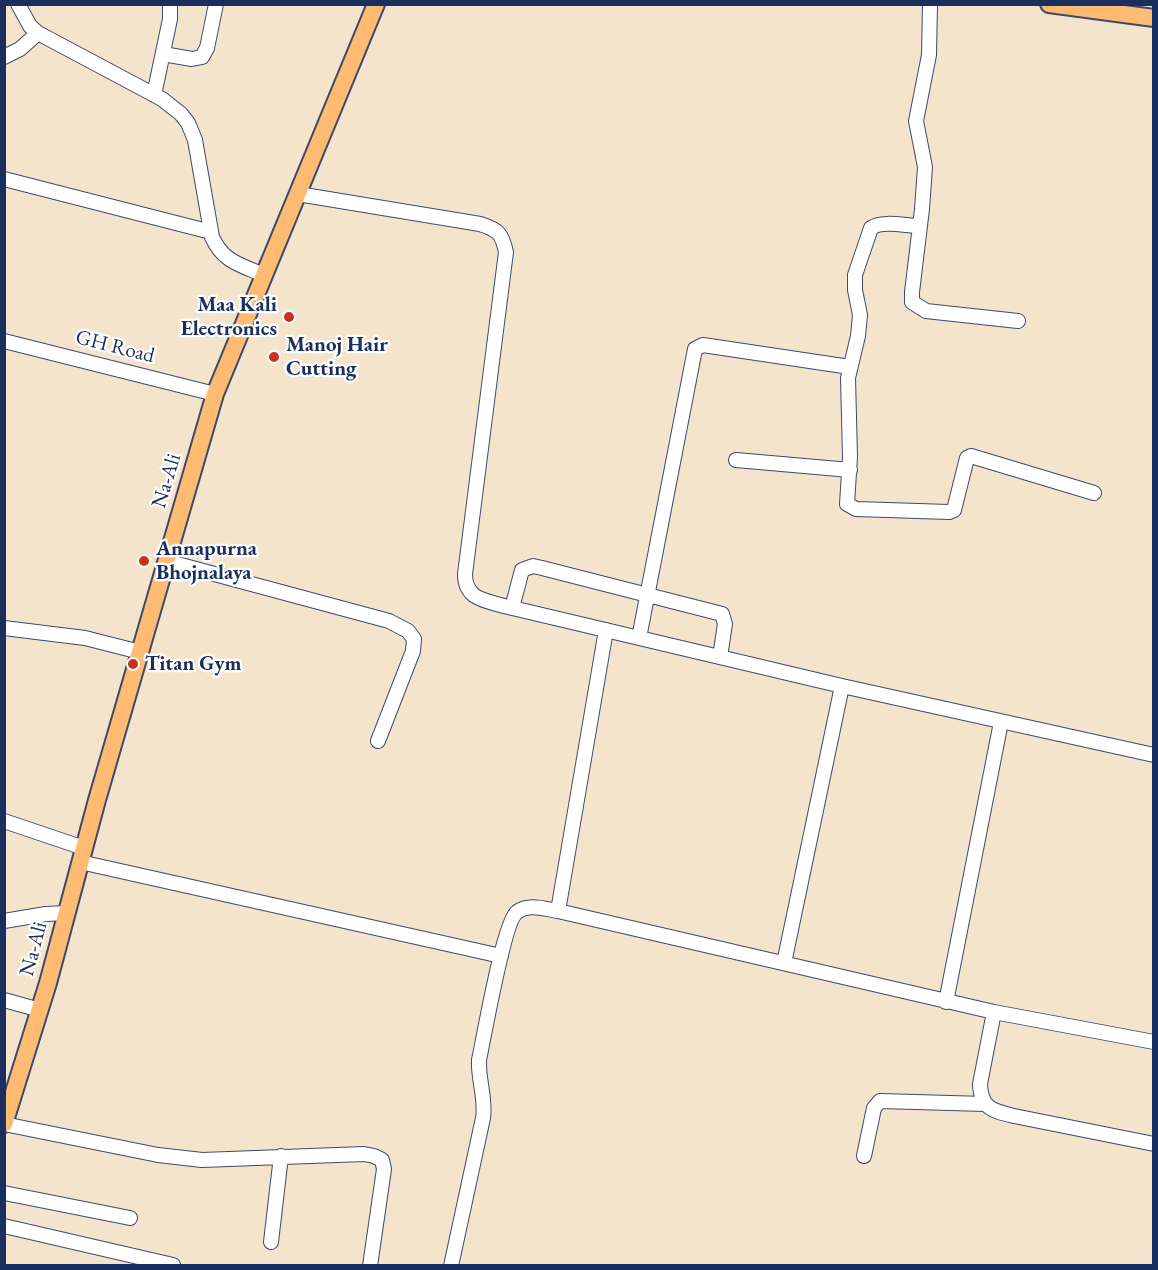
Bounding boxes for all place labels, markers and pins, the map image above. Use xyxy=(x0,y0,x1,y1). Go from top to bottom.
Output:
place label: Maa Kali Electronics xyxy=(181,292,277,342)
marker: Maa Kali Electronics xyxy=(282,310,296,324)
place label: Manoj Hair Cutting xyxy=(286,332,388,382)
marker: Manoj Hair Cutting xyxy=(267,350,281,364)
place label: Annapurna Bhojnalaya xyxy=(156,536,257,586)
marker: Annapurna Bhojnalaya xyxy=(137,554,151,568)
place label: Titan Gym xyxy=(145,651,241,677)
marker: Titan Gym xyxy=(126,657,140,671)

